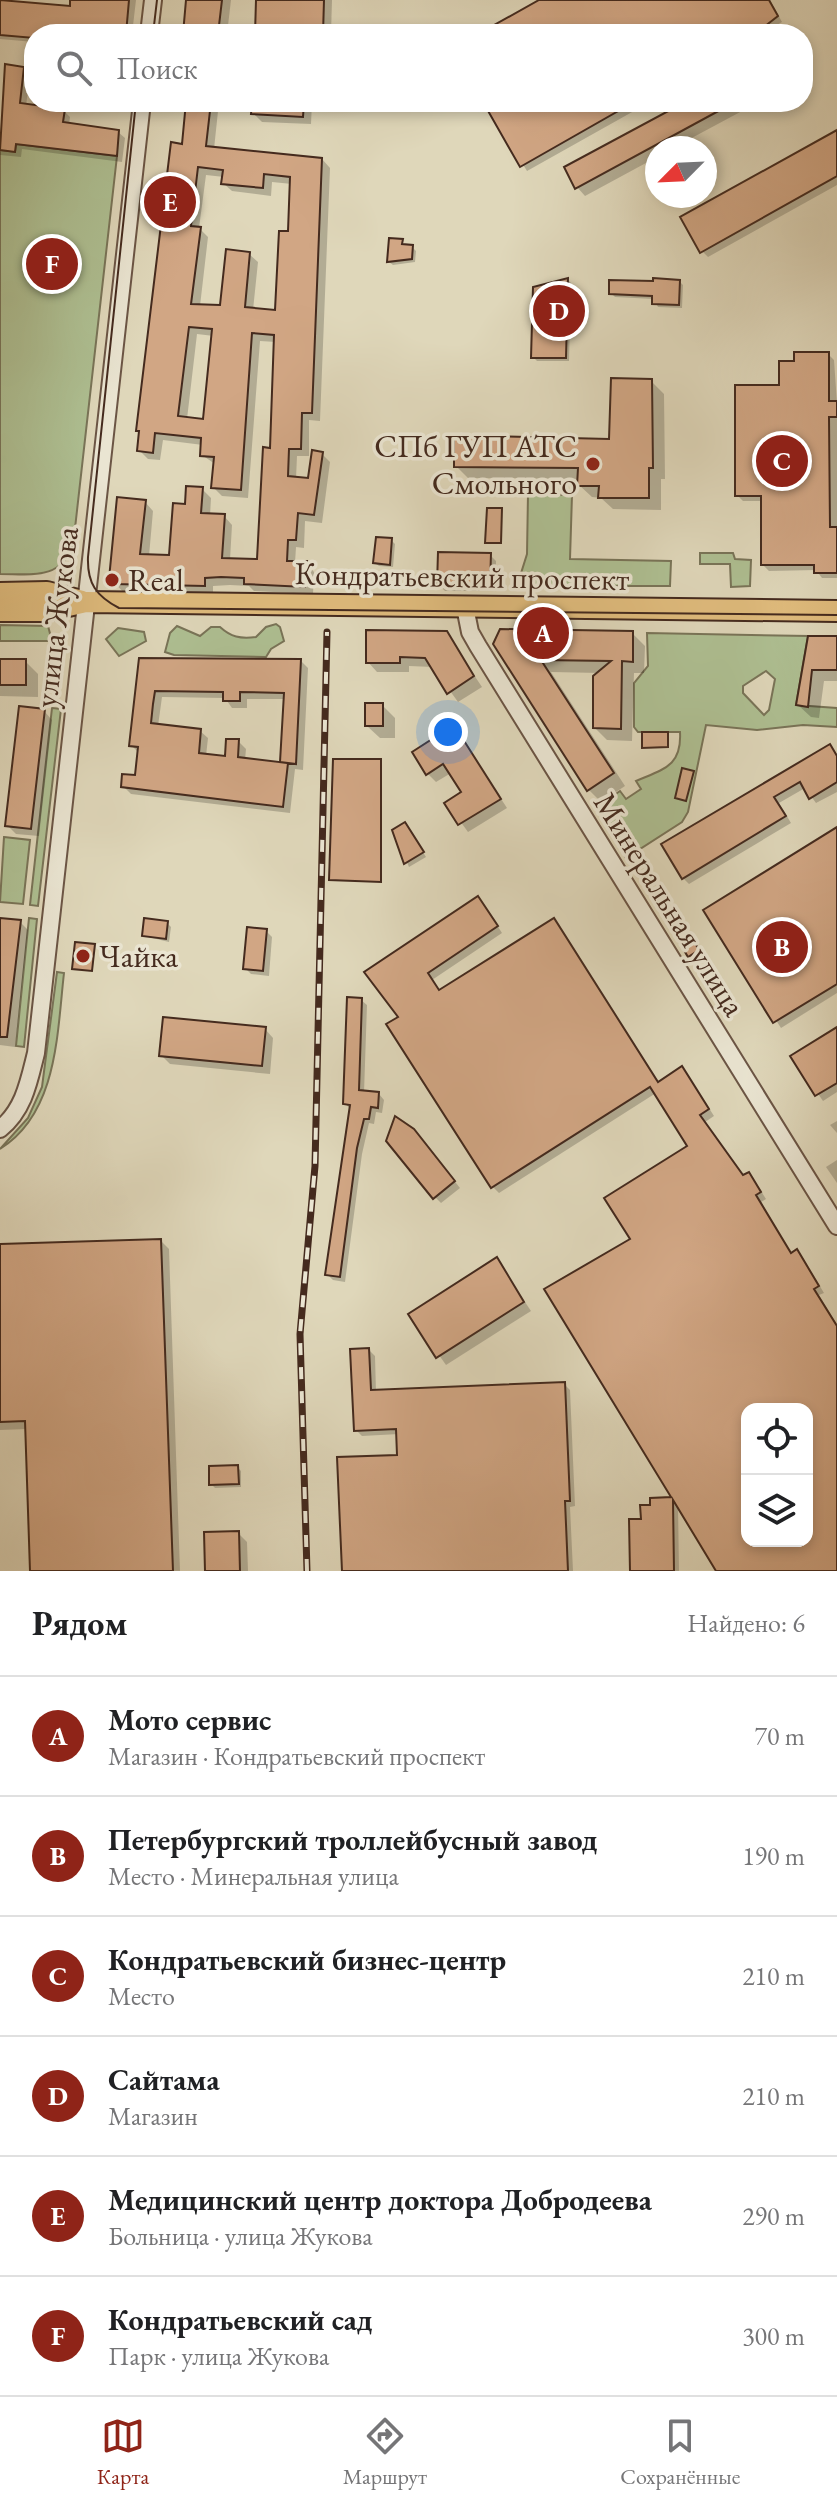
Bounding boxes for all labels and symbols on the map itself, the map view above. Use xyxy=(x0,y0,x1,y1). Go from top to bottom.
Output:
north arrow xyxy=(645,136,717,208)
pin: E xyxy=(144,172,196,232)
pin: F xyxy=(26,234,78,294)
pin: D xyxy=(533,281,585,341)
place label: СПб ГУП АТС Смольного xyxy=(374,425,577,504)
pin: C xyxy=(756,431,808,491)
marker: СПб ГУП АТС Смольного xyxy=(584,455,602,473)
street label: улица Жукова xyxy=(24,524,88,710)
street label: Кондратьевский проспект xyxy=(294,552,630,600)
place label: Real xyxy=(128,559,184,601)
marker: Real xyxy=(103,571,121,589)
pin: A xyxy=(517,603,569,663)
your location xyxy=(428,712,468,752)
street label: Минеральная улица xyxy=(584,784,756,1024)
pin: B xyxy=(756,917,808,977)
place label: Чайка xyxy=(99,935,178,977)
marker: Чайка xyxy=(74,947,92,965)

